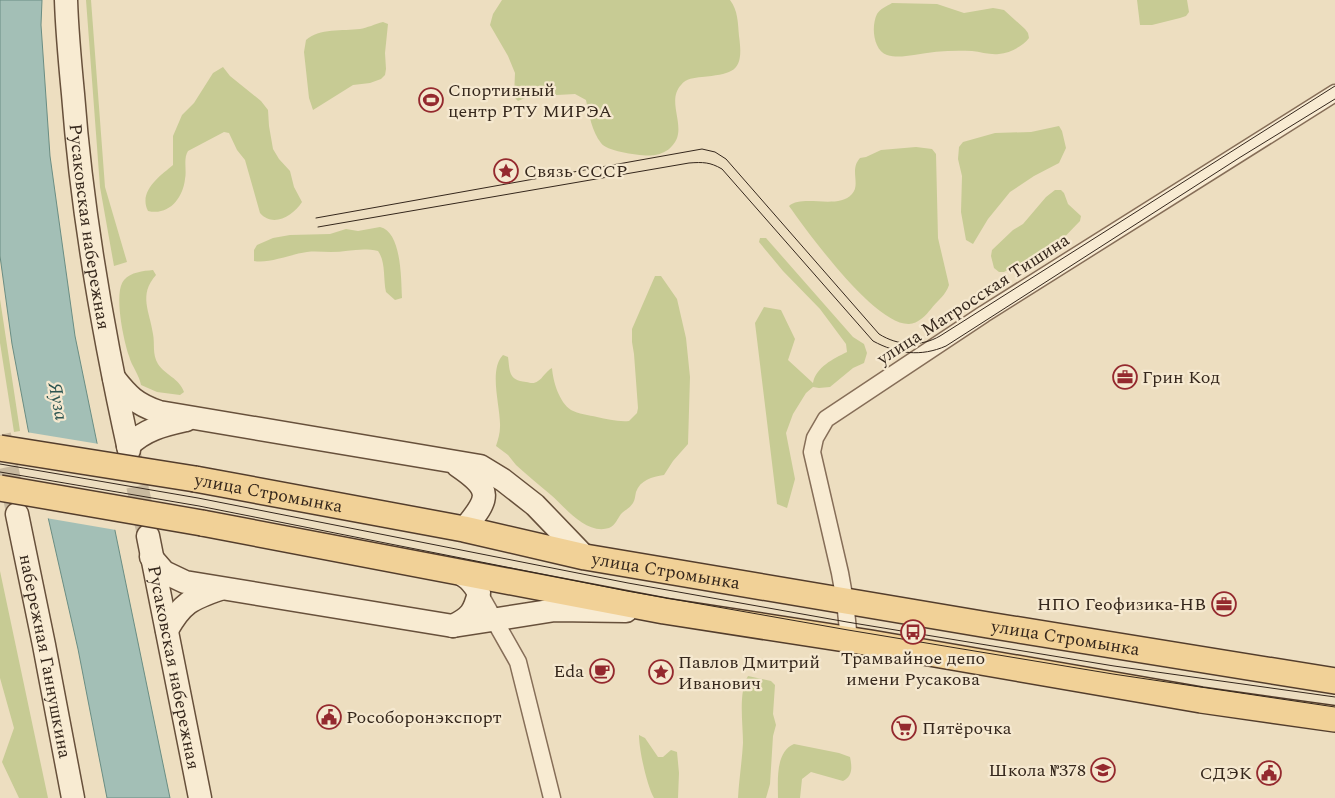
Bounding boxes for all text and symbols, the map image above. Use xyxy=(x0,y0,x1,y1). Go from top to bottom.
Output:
place label: Спортивный центр РТУ МИРЭА xyxy=(448,77,612,125)
sports icon: Спортивный центр РТУ МИРЭА xyxy=(418,87,444,113)
street label: Русаковская набережная xyxy=(62,123,117,332)
place icon: Связь СССР xyxy=(493,158,519,184)
place label: Связь СССР xyxy=(524,158,628,185)
street label: улица Матросская Тишина xyxy=(871,227,1075,373)
office icon: Грин Код xyxy=(1112,364,1138,390)
place label: Грин Код xyxy=(1142,364,1220,391)
water label: Яуза xyxy=(39,379,75,423)
street label: улица Стромынка xyxy=(191,466,345,520)
street label: улица Стромынка xyxy=(589,545,742,597)
street label: набережная Ганнушкина xyxy=(12,552,78,761)
street label: Русаковская набережная xyxy=(140,563,207,772)
place label: НПО Геофизика-НВ xyxy=(1037,591,1206,618)
office icon: НПО Геофизика-НВ xyxy=(1211,591,1237,617)
street label: улица Стромынка xyxy=(988,613,1142,663)
bus stop icon: Трамвайное депо имени Русакова xyxy=(900,619,926,645)
place label: Трамвайное депо имени Русакова xyxy=(841,645,985,693)
place label: Павлов Дмитрий Иванович xyxy=(678,649,820,697)
place label: Eda xyxy=(553,658,584,685)
cafe icon: Eda xyxy=(589,658,615,684)
place icon: Павлов Дмитрий Иванович xyxy=(648,659,674,685)
public building icon: Рособоронэкспорт xyxy=(316,704,342,730)
place label: Рособоронэкспорт xyxy=(346,704,502,731)
supermarket icon: Пятёрочка xyxy=(891,715,917,741)
place label: Пятёрочка xyxy=(922,715,1012,742)
place label: Школа №378 xyxy=(989,757,1086,784)
school or university icon: Школа №378 xyxy=(1090,757,1116,783)
place label: СДЭК xyxy=(1200,760,1252,787)
public building icon: СДЭК xyxy=(1256,760,1282,786)

